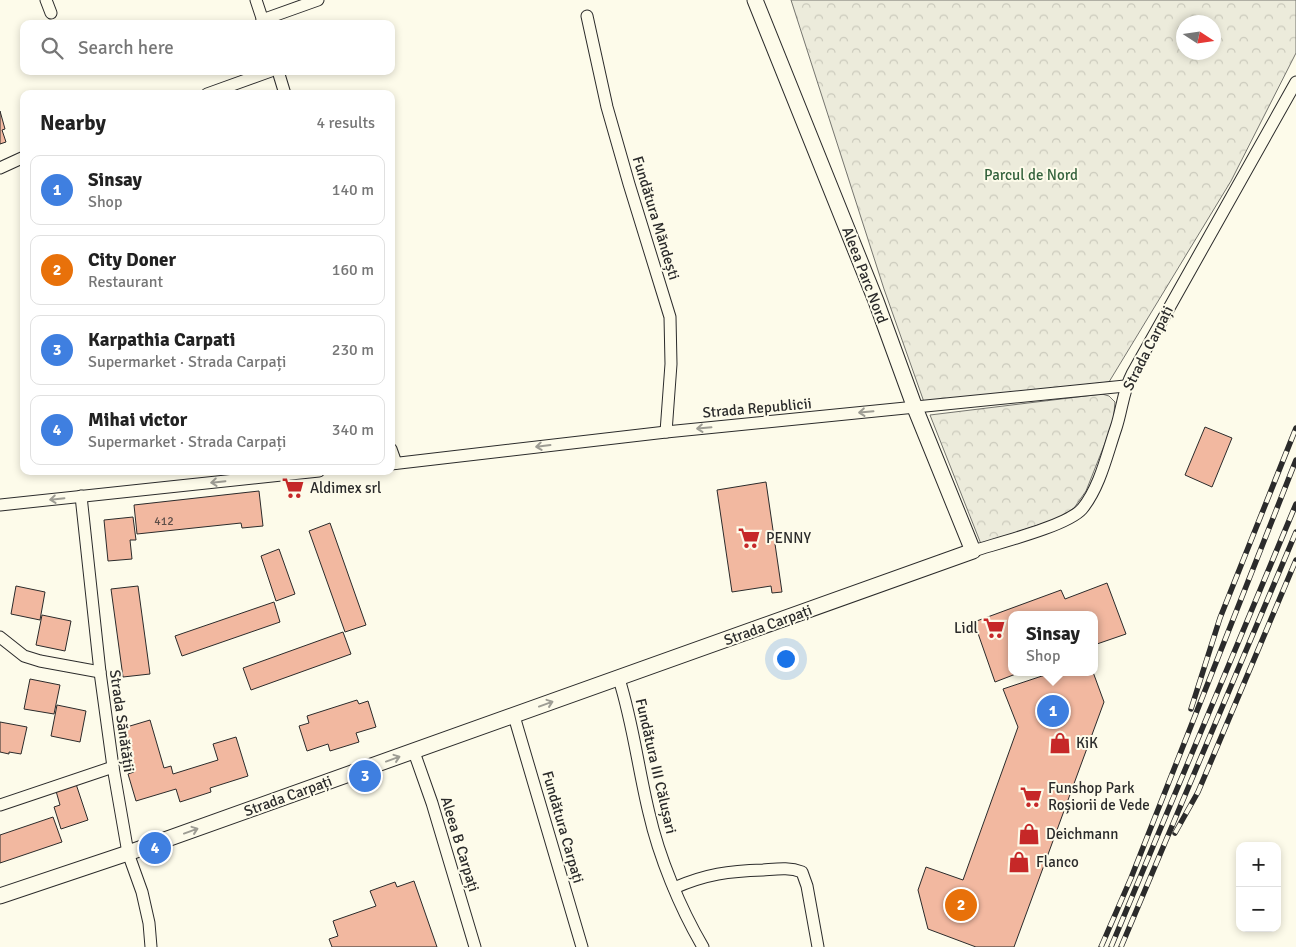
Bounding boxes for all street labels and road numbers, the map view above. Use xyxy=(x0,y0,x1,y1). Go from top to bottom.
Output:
street label: Fundătura Măndești xyxy=(629,154,683,282)
street label: Aleea Parc Nord xyxy=(838,224,892,326)
street label: Strada Carpați xyxy=(1119,303,1178,394)
street label: Strada Republicii xyxy=(702,394,812,422)
street label: Strada Carpați xyxy=(722,601,815,650)
street label: Strada Sănătății xyxy=(105,669,138,773)
street label: Fundătura III Călușari xyxy=(632,697,680,835)
street label: Fundătura Carpați xyxy=(537,769,588,885)
street label: Strada Carpați xyxy=(242,772,335,821)
street label: Aleea B Carpați xyxy=(436,794,483,894)

